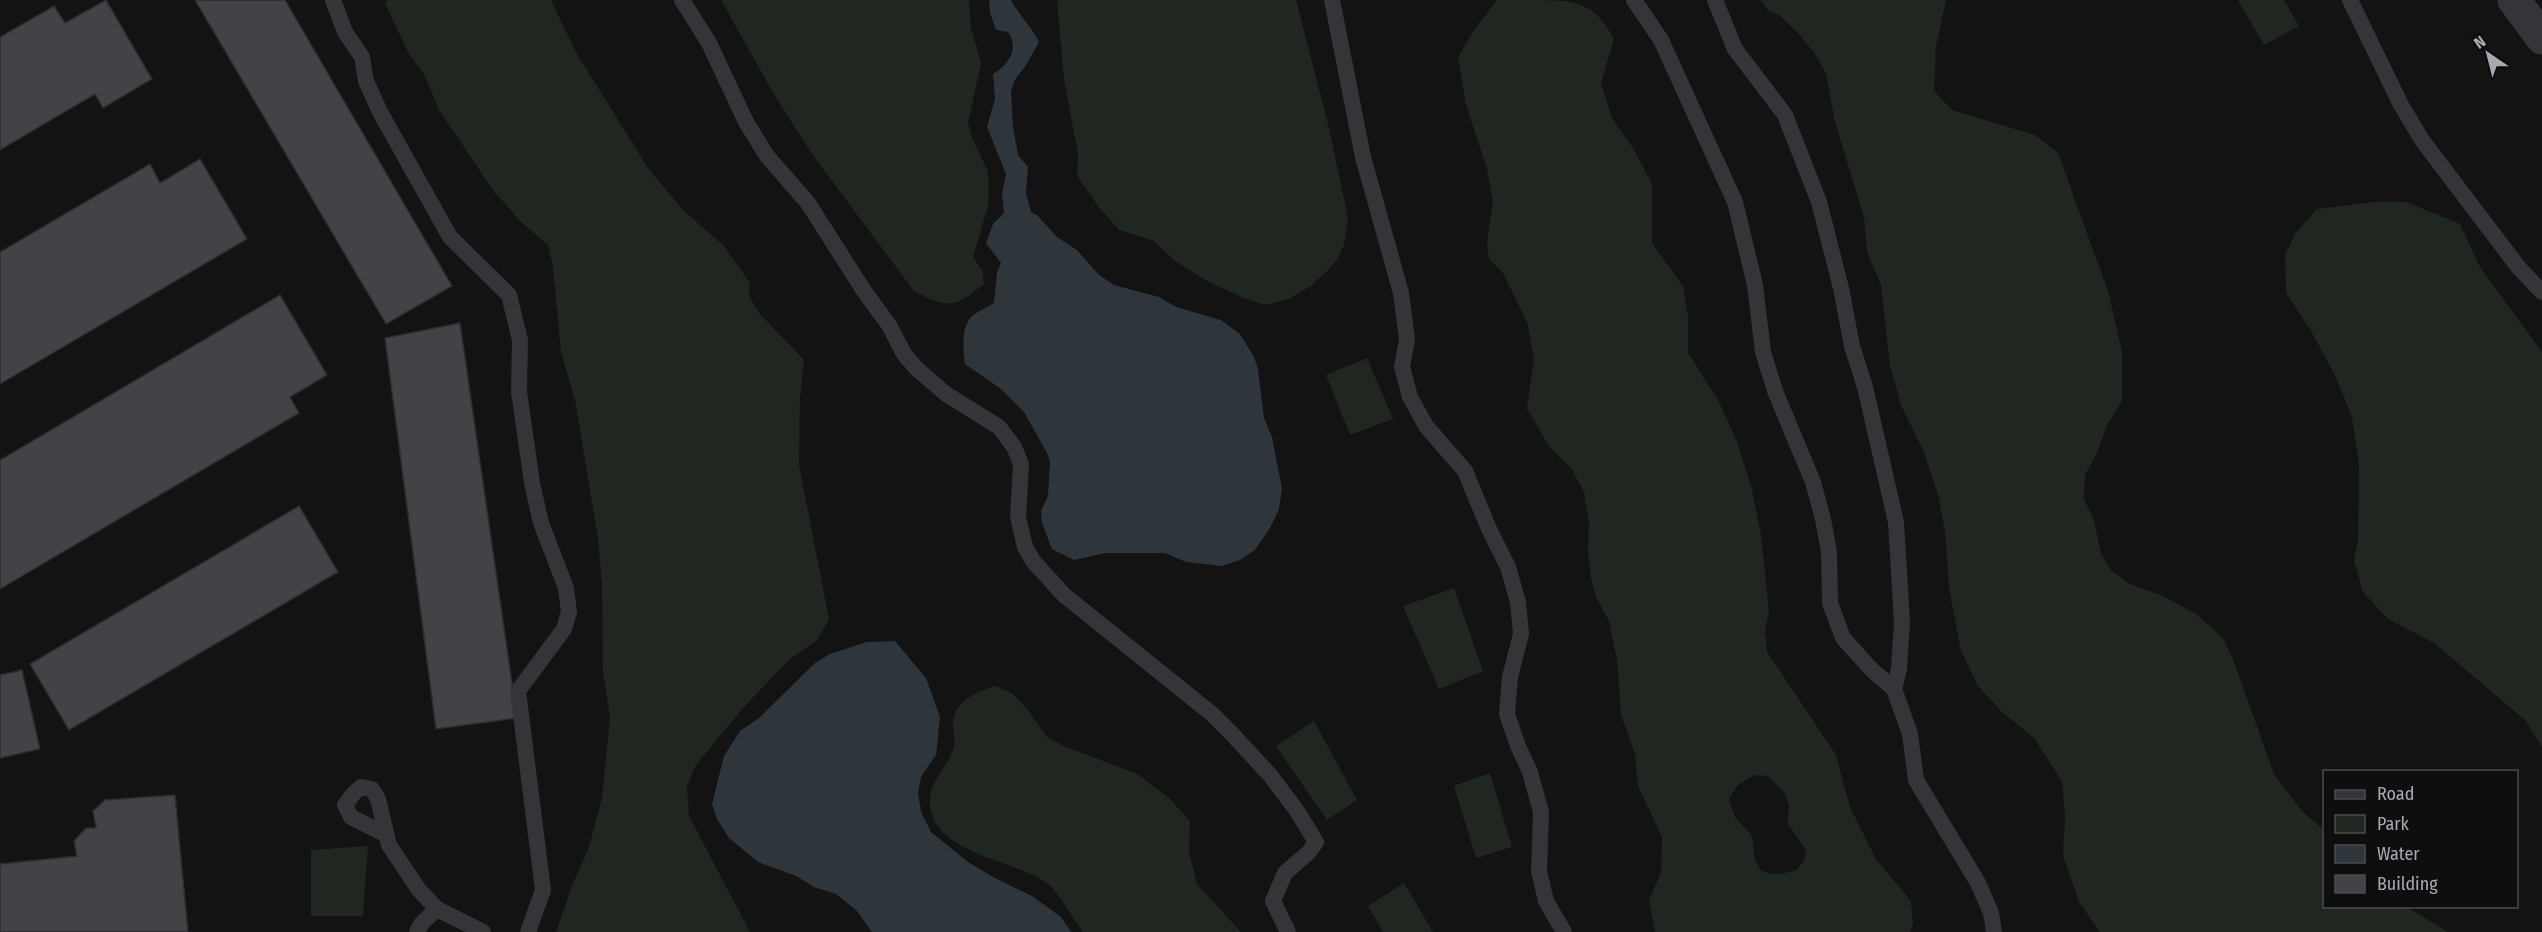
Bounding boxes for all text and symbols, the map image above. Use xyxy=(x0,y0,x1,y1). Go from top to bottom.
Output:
north arrow xyxy=(2458,24,2518,84)
text: N xyxy=(2470,32,2489,53)
legend xyxy=(2323,770,2518,908)
text: Road xyxy=(2377,783,2414,805)
text: Park xyxy=(2377,813,2410,835)
text: Water xyxy=(2377,843,2420,865)
text: Building xyxy=(2377,873,2438,895)

